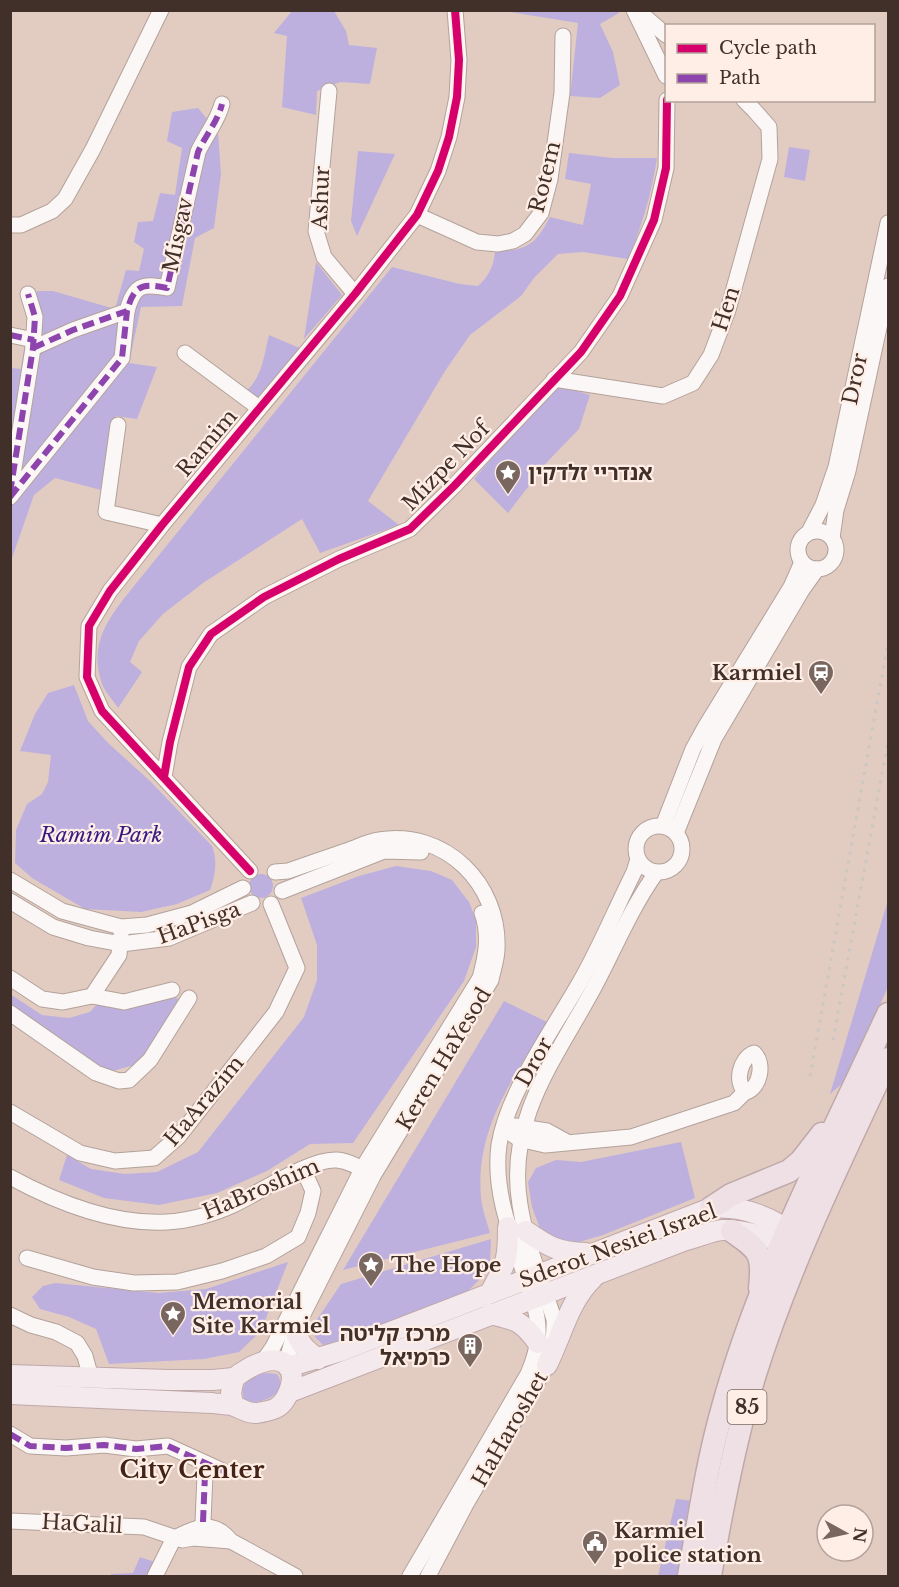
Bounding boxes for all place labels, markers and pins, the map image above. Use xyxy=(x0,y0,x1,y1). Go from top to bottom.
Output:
place icon: אנדריי זלדקין xyxy=(493,458,523,496)
place label: אנדריי זלדקין xyxy=(528,460,653,486)
station icon: Karmiel xyxy=(806,658,836,696)
place label: Karmiel xyxy=(712,660,803,686)
place icon: The Hope xyxy=(356,1250,386,1288)
place label: The Hope xyxy=(391,1252,501,1278)
place label: Memorial Site Karmiel xyxy=(192,1289,330,1339)
place icon: Memorial Site Karmiel xyxy=(158,1299,188,1337)
place label: מרכז קליטה כרמיאל xyxy=(340,1321,450,1371)
building icon: מרכז קליטה כרמיאל xyxy=(455,1331,485,1369)
place label: Karmiel police station xyxy=(614,1518,762,1568)
public building icon: Karmiel police station xyxy=(580,1528,610,1566)

